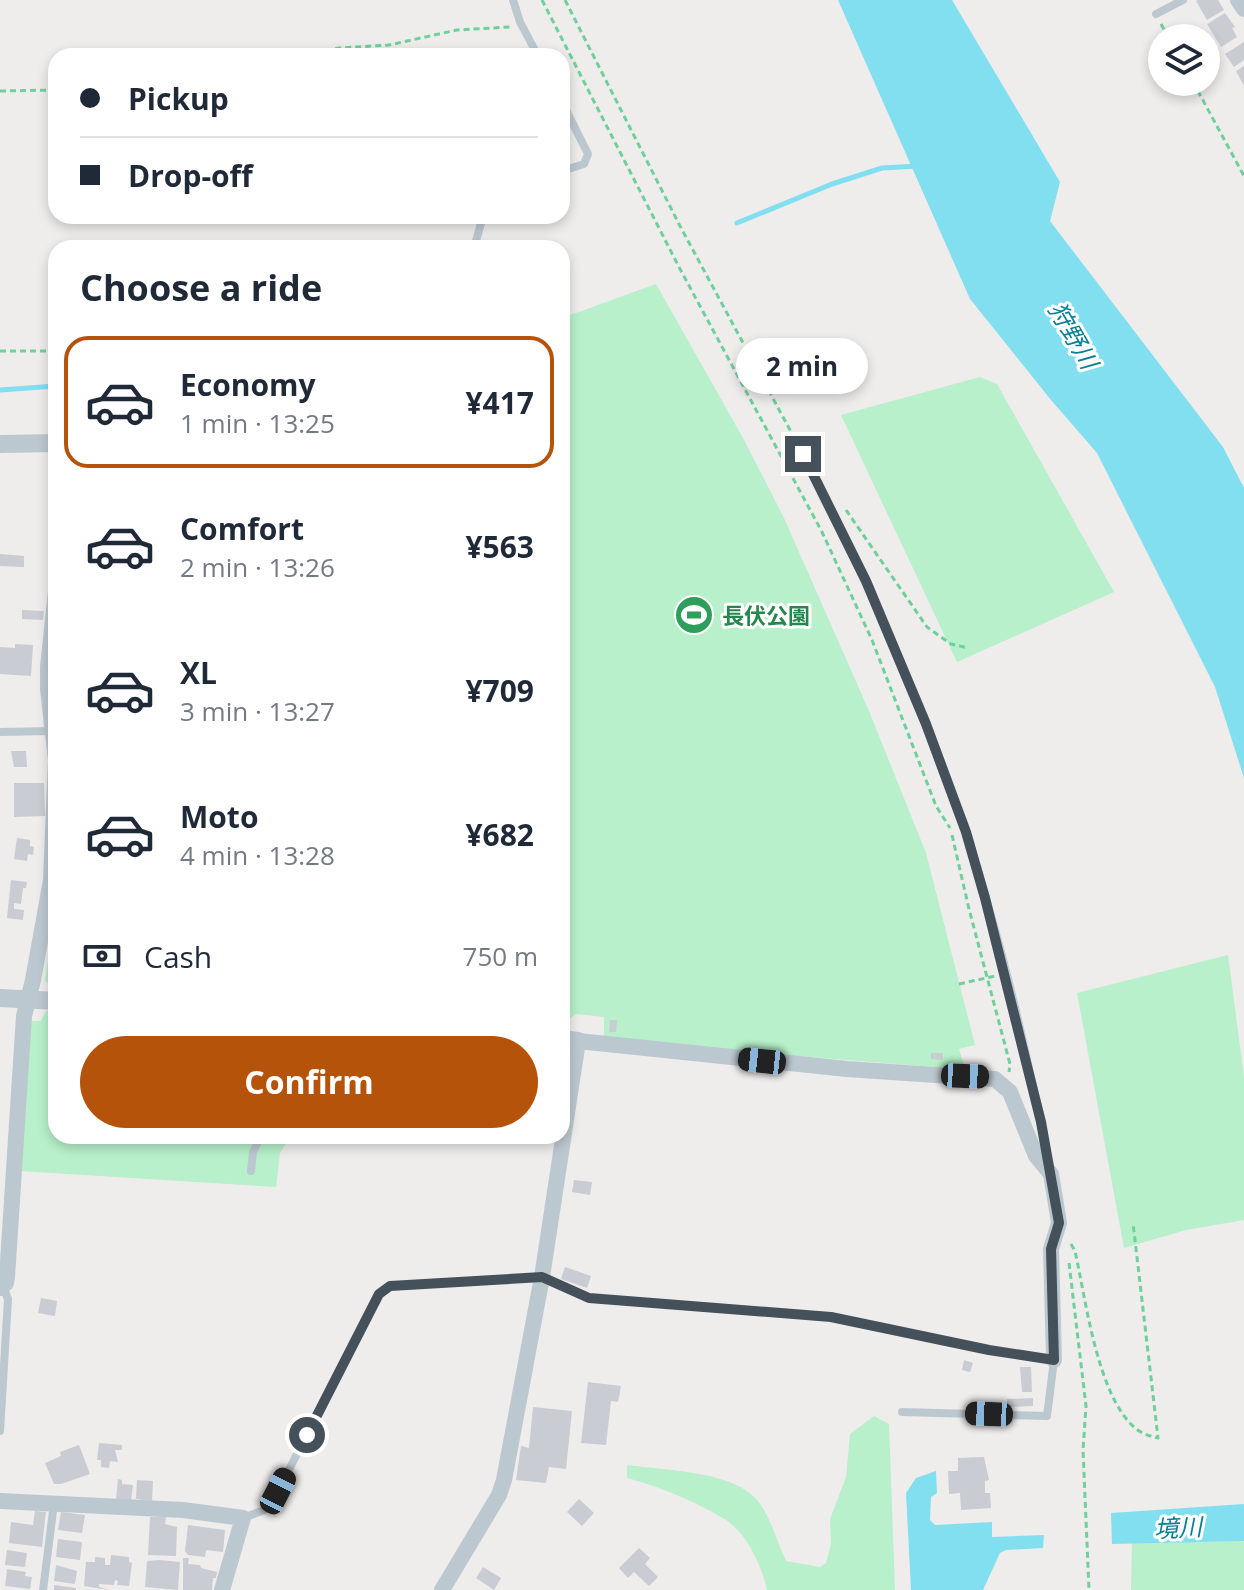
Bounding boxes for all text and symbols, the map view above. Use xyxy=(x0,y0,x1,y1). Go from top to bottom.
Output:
map controls xyxy=(1148,24,1220,96)
button: layers xyxy=(1148,24,1220,96)
text: Pickup xyxy=(128,78,229,119)
text: Drop-off xyxy=(128,155,253,196)
text: Choose a ride xyxy=(80,263,322,312)
water label: 狩野川 xyxy=(1042,296,1108,377)
callout: 2 min xyxy=(737,338,869,394)
text: 2 min xyxy=(766,348,838,384)
text: Economy xyxy=(180,364,316,405)
icon: car xyxy=(84,366,156,438)
text: ¥417 xyxy=(465,382,534,423)
text: 1 min · 13:25 xyxy=(180,405,335,441)
route end xyxy=(785,436,821,472)
text: Comfort xyxy=(180,508,304,549)
icon: car xyxy=(84,510,156,582)
text: ¥563 xyxy=(465,526,534,567)
text: 2 min · 13:26 xyxy=(180,549,335,585)
sports icon: 長伏公園 xyxy=(673,594,715,636)
place label: 長伏公園 xyxy=(722,600,810,630)
text: XL xyxy=(180,652,217,693)
icon: car xyxy=(84,654,156,726)
text: ¥709 xyxy=(465,670,534,711)
text: 3 min · 13:27 xyxy=(180,693,335,729)
text: Moto xyxy=(180,796,258,837)
icon: car xyxy=(84,798,156,870)
text: ¥682 xyxy=(465,814,534,855)
text: 4 min · 13:28 xyxy=(180,837,335,873)
icon: cash xyxy=(80,934,124,978)
text: Cash xyxy=(144,936,212,977)
text: 750 m xyxy=(463,938,538,974)
button: Confirm xyxy=(80,1036,538,1128)
car xyxy=(737,1047,787,1075)
car xyxy=(941,1063,989,1089)
car xyxy=(965,1401,1013,1427)
route start xyxy=(289,1417,325,1453)
car xyxy=(256,1464,300,1518)
water label: 境川 xyxy=(1153,1509,1206,1545)

